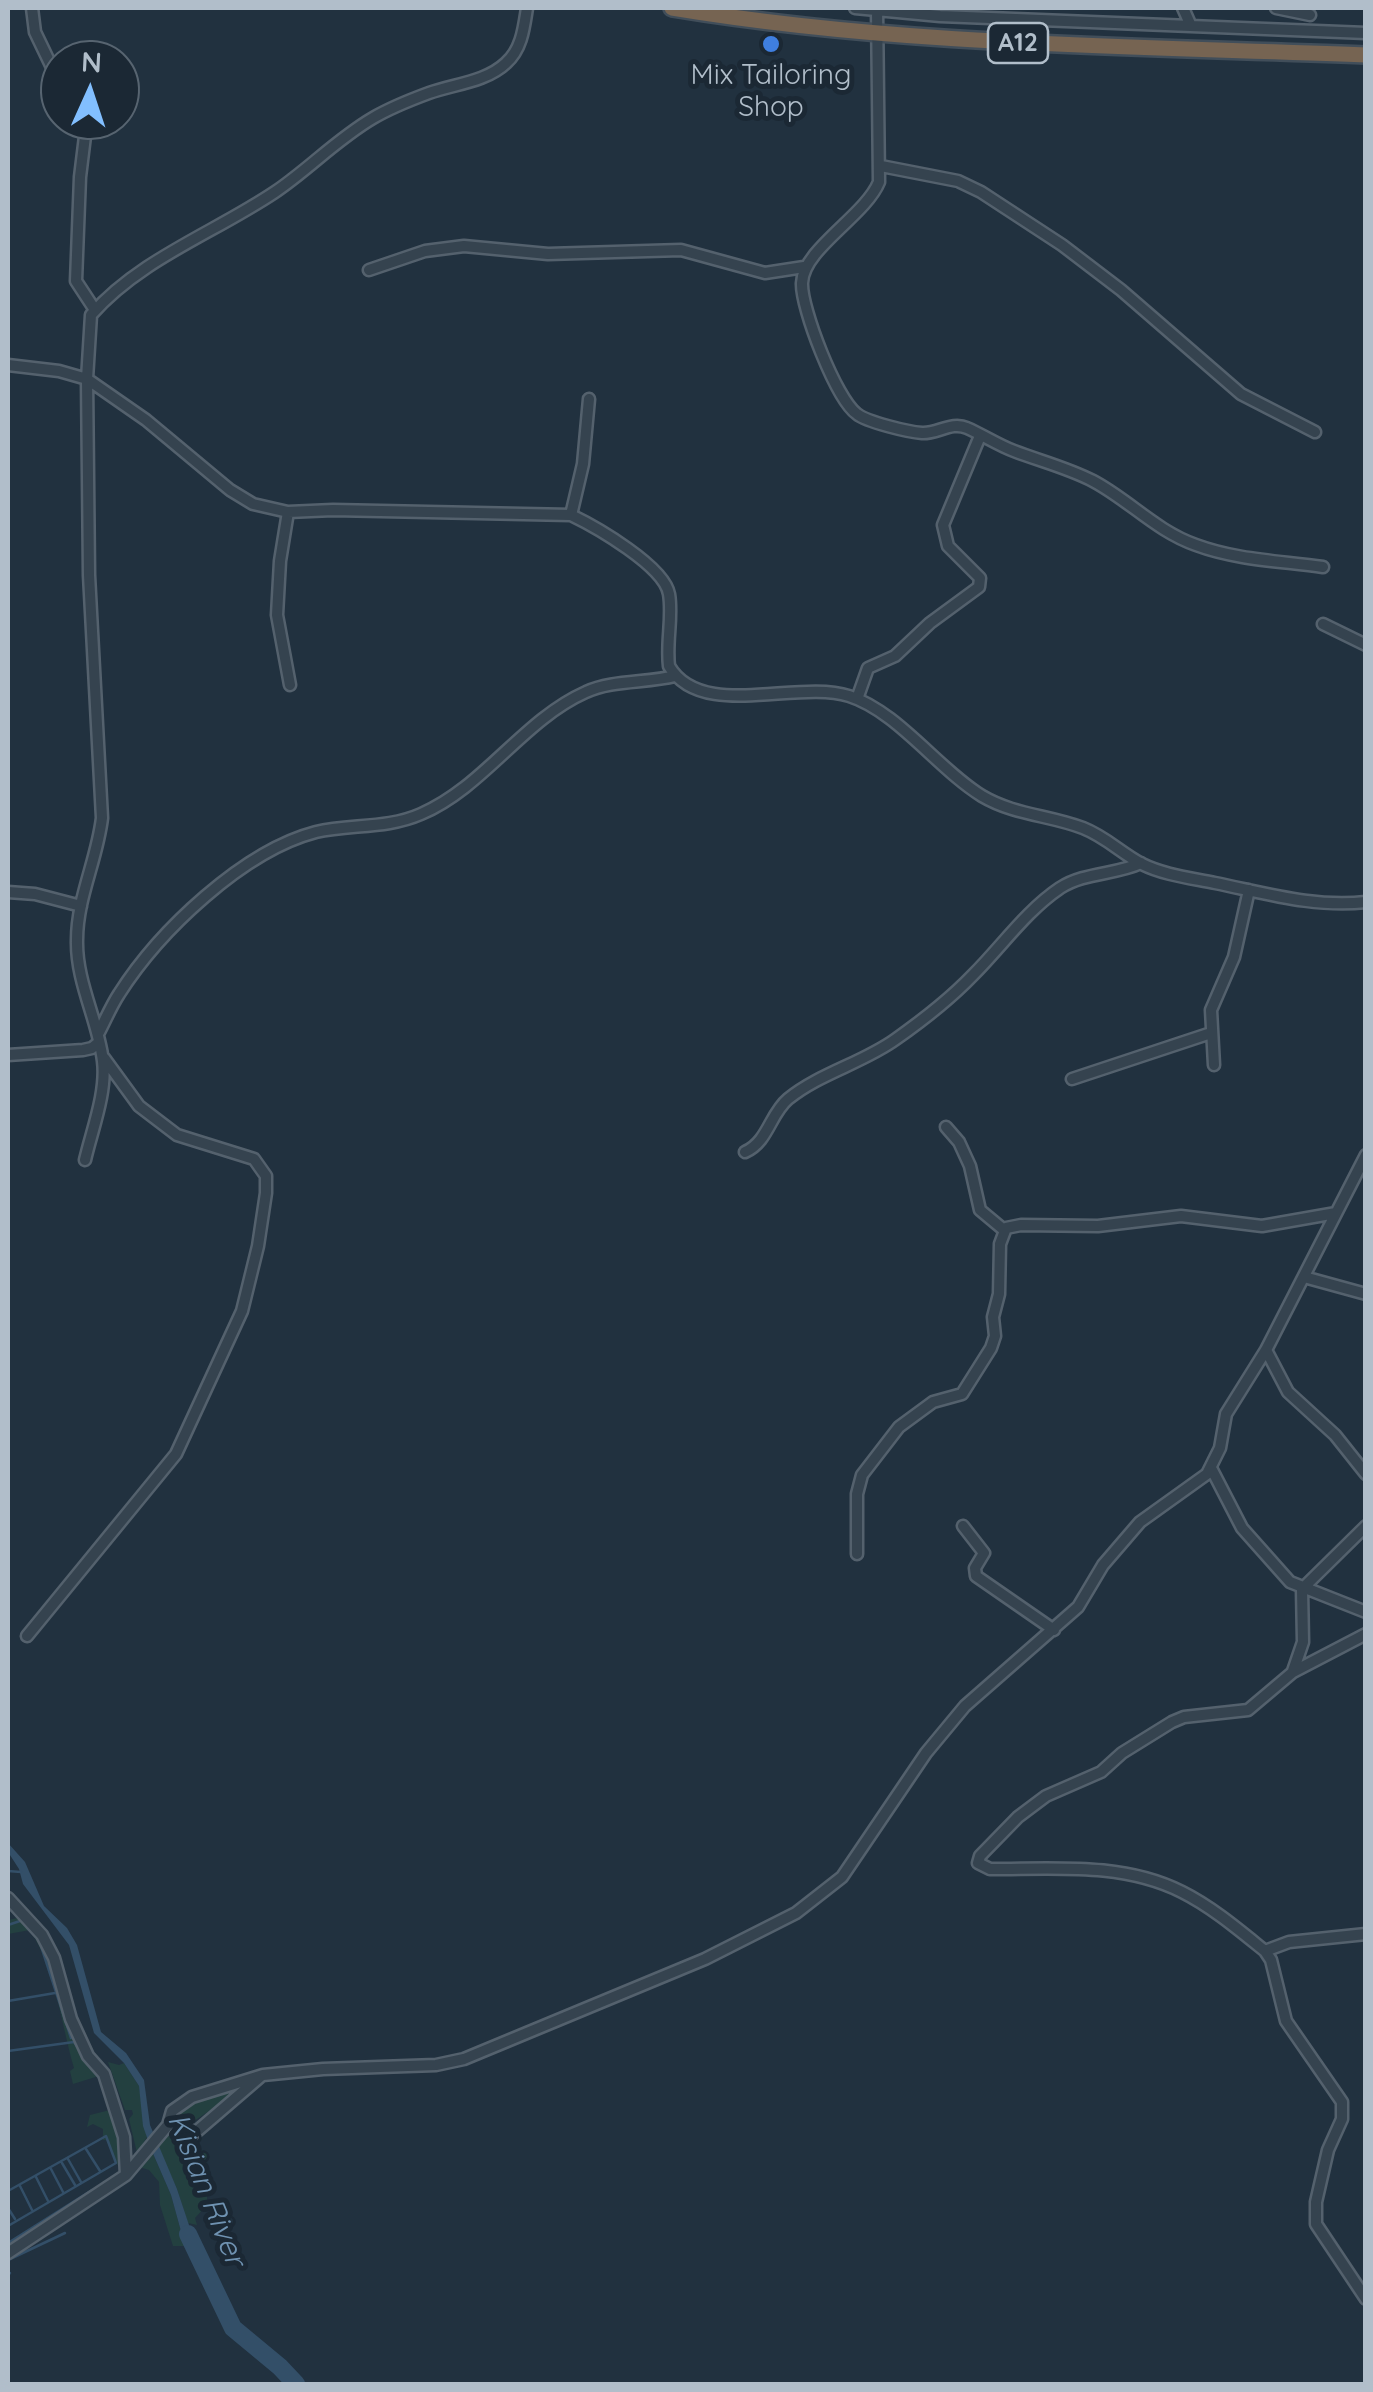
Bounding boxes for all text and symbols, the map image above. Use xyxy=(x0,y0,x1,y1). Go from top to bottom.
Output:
road number: A12 xyxy=(988,23,1048,63)
marker: Mix Tailoring Shop xyxy=(760,33,782,55)
north arrow xyxy=(40,40,140,140)
text: N xyxy=(80,44,103,80)
place label: Mix Tailoring Shop xyxy=(691,59,851,125)
water label: Kisian River xyxy=(159,2108,253,2272)

